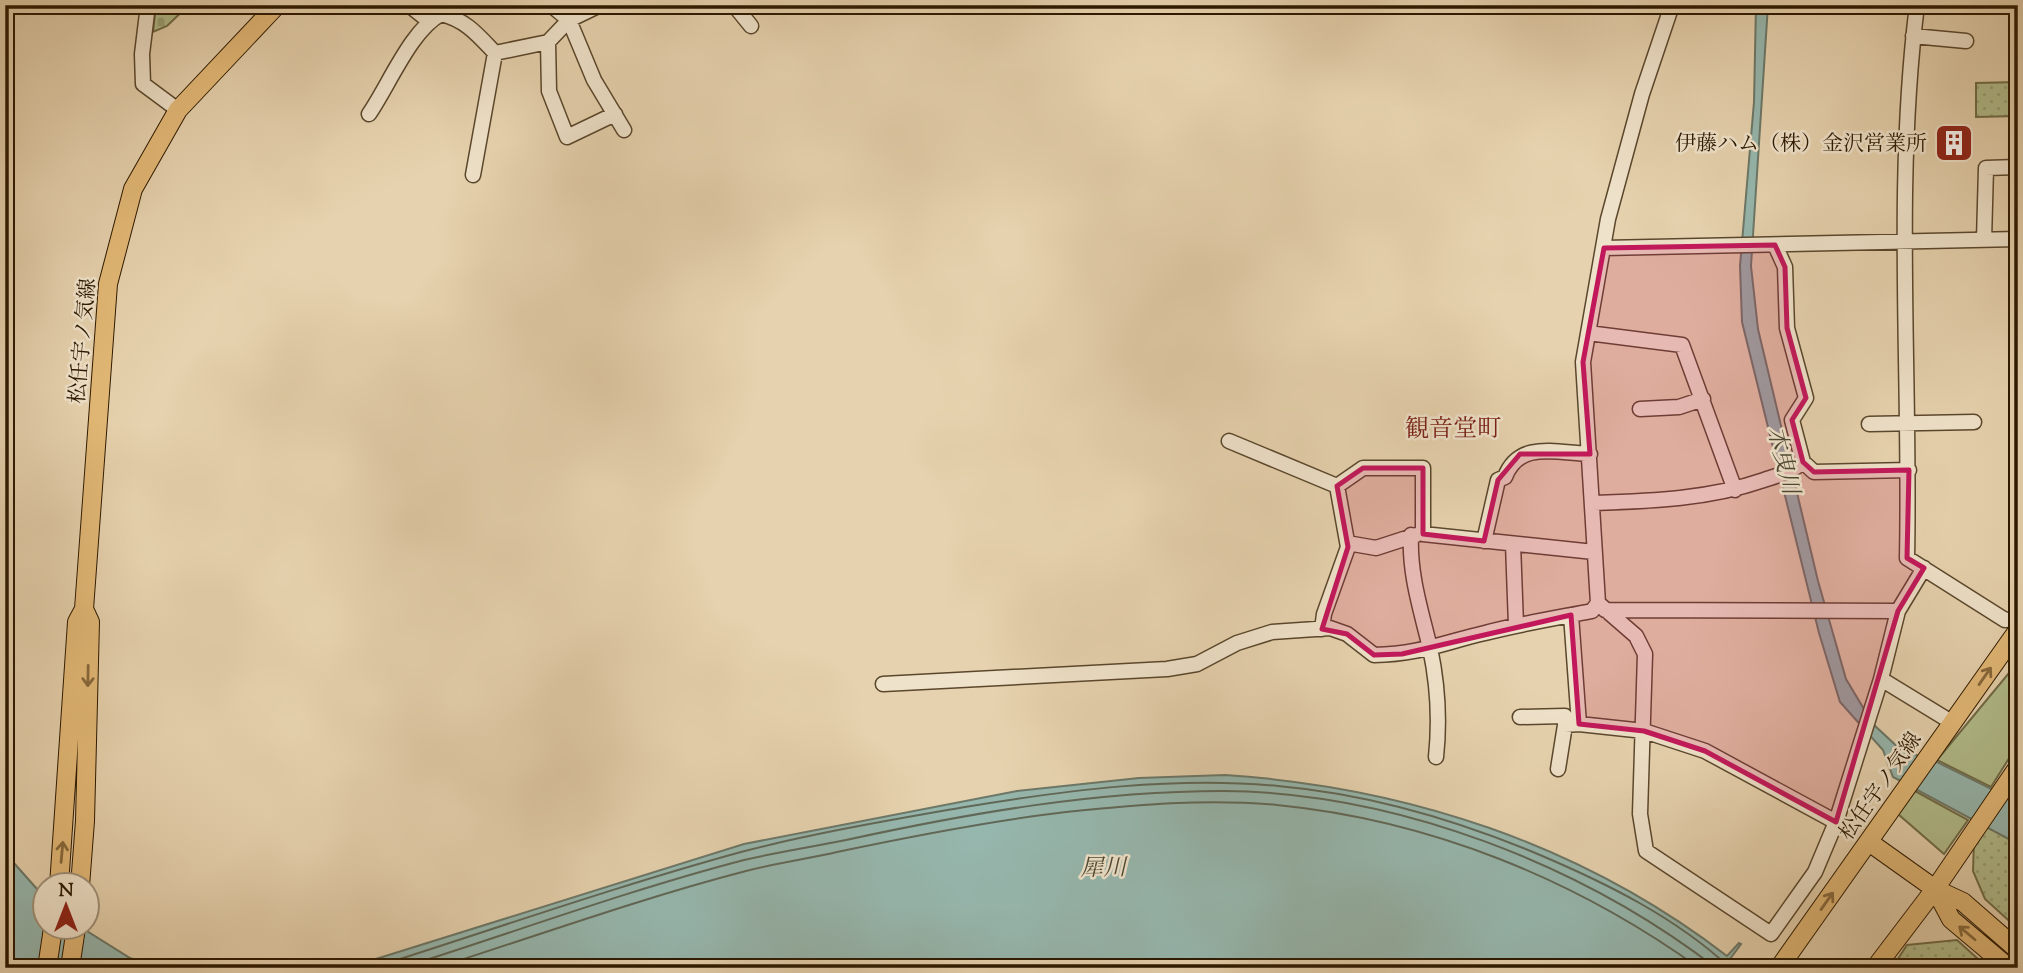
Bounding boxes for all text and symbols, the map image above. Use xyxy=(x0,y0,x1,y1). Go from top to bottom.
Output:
building icon: 伊藤ハム（株）金沢営業所 xyxy=(1933,122,1975,164)
place label: 伊藤ハム（株）金沢営業所 xyxy=(1675,130,1927,160)
street label: 松任宇ノ気線 xyxy=(64,277,104,405)
district label: 観音堂町 xyxy=(1405,413,1501,447)
water label: 木曳川 xyxy=(1757,423,1807,501)
one-way arrow xyxy=(82,664,95,687)
one-way arrow xyxy=(1978,667,1992,686)
street label: 松任宇ノ気線 xyxy=(1833,727,1930,847)
one-way arrow xyxy=(56,841,69,864)
water label: 犀川 xyxy=(1080,853,1129,886)
north arrow xyxy=(32,872,102,942)
text: N xyxy=(58,878,74,905)
one-way arrow xyxy=(1820,892,1834,911)
one-way arrow xyxy=(1959,925,1977,940)

